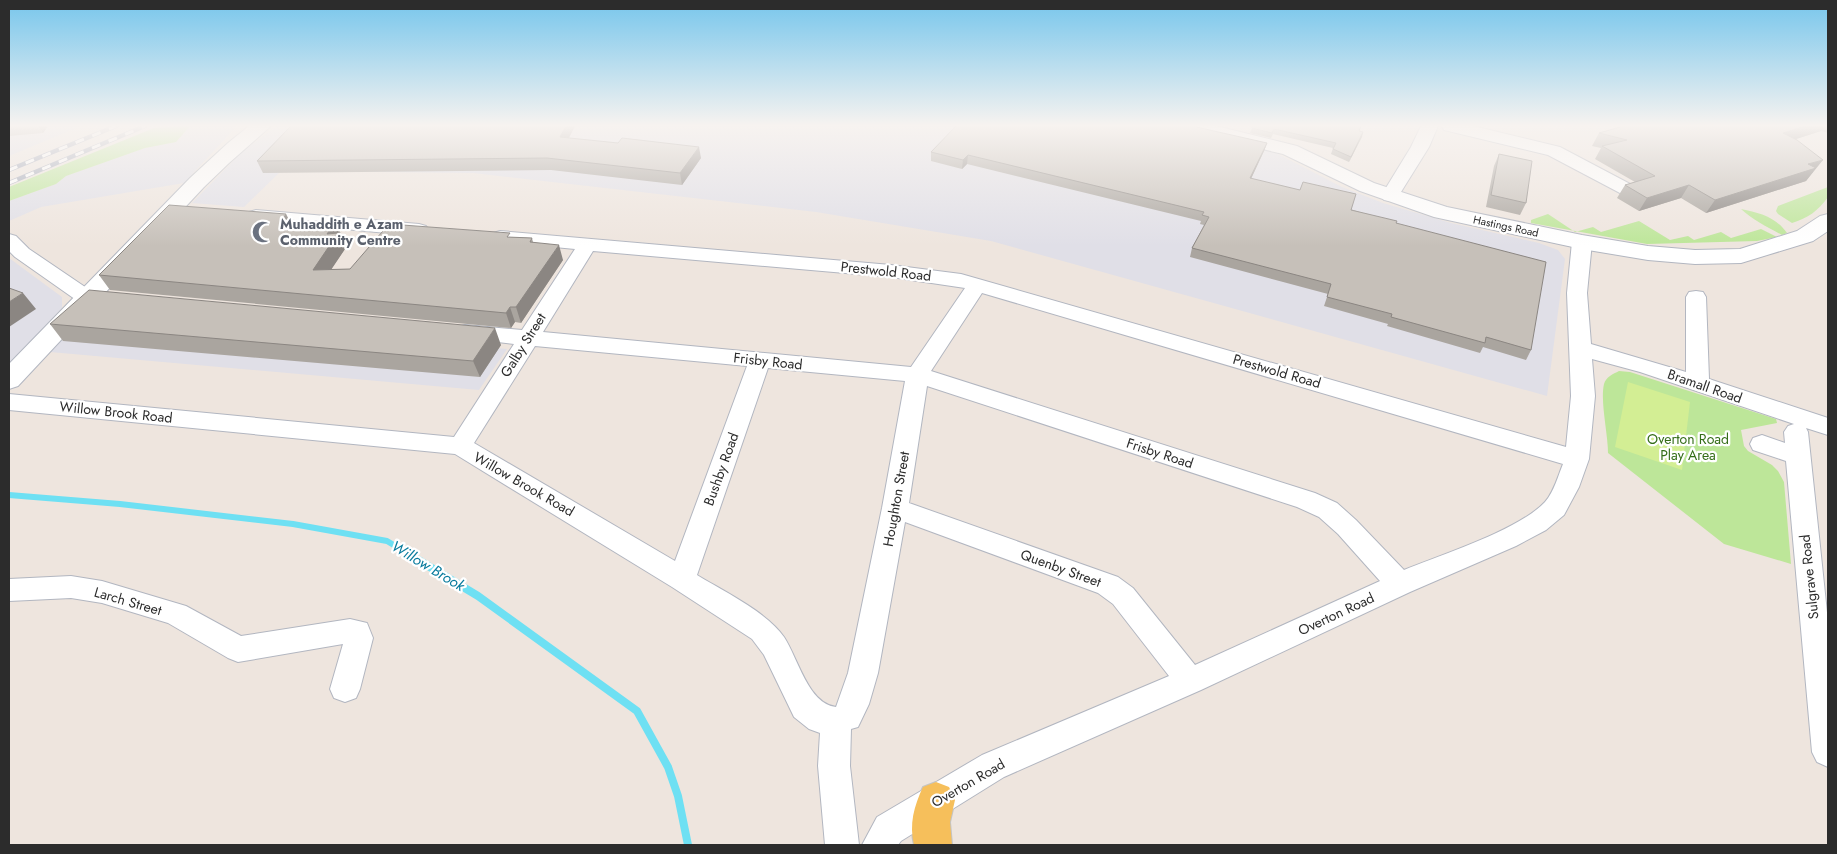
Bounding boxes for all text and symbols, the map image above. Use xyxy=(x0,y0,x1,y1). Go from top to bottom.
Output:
street label: Hastings Road xyxy=(1472,211,1540,241)
place label: Muhaddith e Azam Community Centre xyxy=(280,214,403,250)
mosque icon: Muhaddith e Azam Community Centre xyxy=(250,219,276,245)
street label: Prestwold Road xyxy=(840,256,932,286)
street label: Galby Street xyxy=(495,308,551,381)
street label: Frisby Road xyxy=(733,347,803,375)
street label: Prestwold Road xyxy=(1231,349,1323,393)
street label: Bramall Road xyxy=(1665,364,1745,408)
street label: Willow Brook Road xyxy=(59,396,173,428)
park label: Overton Road Play Area xyxy=(1647,429,1729,465)
street label: Bushby Road xyxy=(699,430,743,508)
street label: Frisby Road xyxy=(1124,433,1196,473)
street label: Willow Brook Road xyxy=(470,447,578,521)
street label: Houghton Street xyxy=(878,449,914,548)
street label: Sulgrave Road xyxy=(1795,534,1823,620)
water label: Willow Brook xyxy=(387,535,469,597)
street label: Quenby Street xyxy=(1018,544,1105,592)
street label: Larch Street xyxy=(92,582,165,620)
street label: Overton Road xyxy=(1295,588,1377,640)
street label: Overton Road xyxy=(927,754,1009,812)

